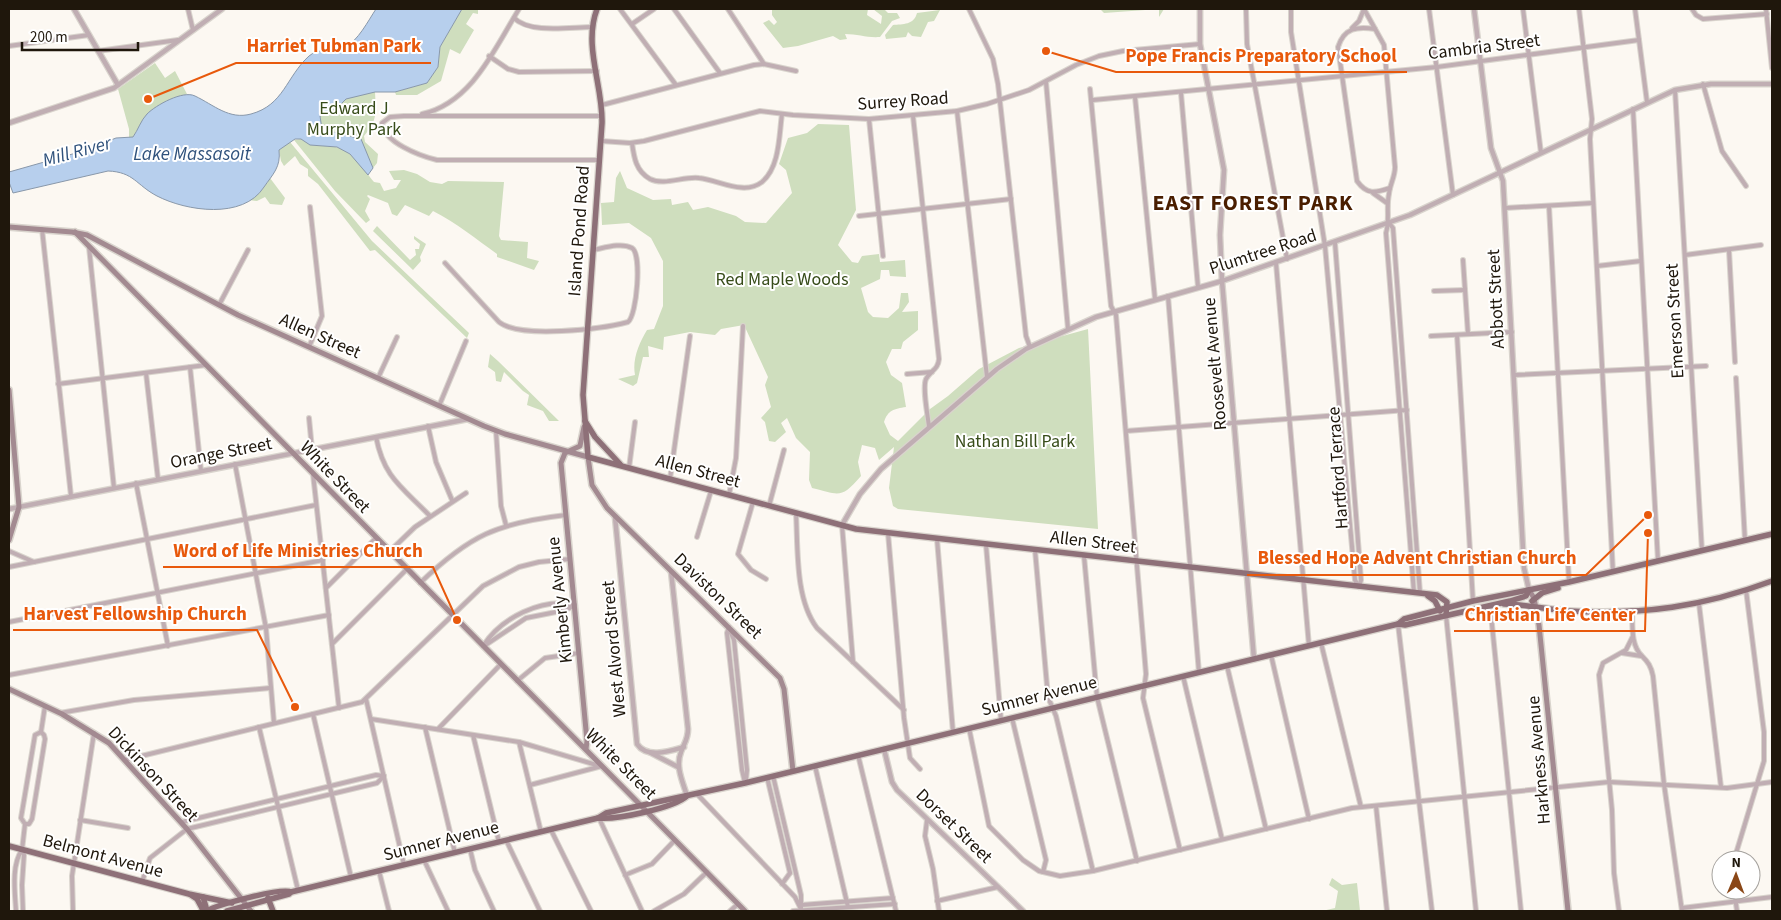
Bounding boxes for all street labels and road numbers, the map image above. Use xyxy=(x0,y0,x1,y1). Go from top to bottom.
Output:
street label: Cambria Street xyxy=(1427,28,1541,66)
street label: Surrey Road xyxy=(857,85,949,117)
street label: Island Pond Road xyxy=(562,165,596,297)
street label: Plumtree Road xyxy=(1206,223,1320,281)
street label: Abbott Street xyxy=(1481,249,1511,349)
street label: Emerson Street xyxy=(1659,263,1691,379)
street label: Roosevelt Avenue xyxy=(1197,297,1233,431)
street label: Allen Street xyxy=(275,307,365,365)
street label: Hartford Terrace xyxy=(1321,406,1355,530)
street label: Orange Street xyxy=(168,431,274,475)
street label: White Street xyxy=(294,435,376,519)
street label: Allen Street xyxy=(653,448,743,494)
street label: Allen Street xyxy=(1049,524,1137,560)
street label: Kimberly Avenue xyxy=(541,535,579,664)
street label: Daviston Street xyxy=(668,547,768,645)
street label: West Alvord Street xyxy=(596,580,632,718)
street label: Sumner Avenue xyxy=(979,670,1100,722)
street label: Harkness Avenue xyxy=(1521,695,1557,825)
street label: Dickinson Street xyxy=(102,721,204,827)
street label: White Street xyxy=(580,723,662,805)
street label: Dorset Street xyxy=(910,783,998,869)
street label: Sumner Avenue xyxy=(381,815,502,867)
street label: Belmont Avenue xyxy=(40,828,166,884)

